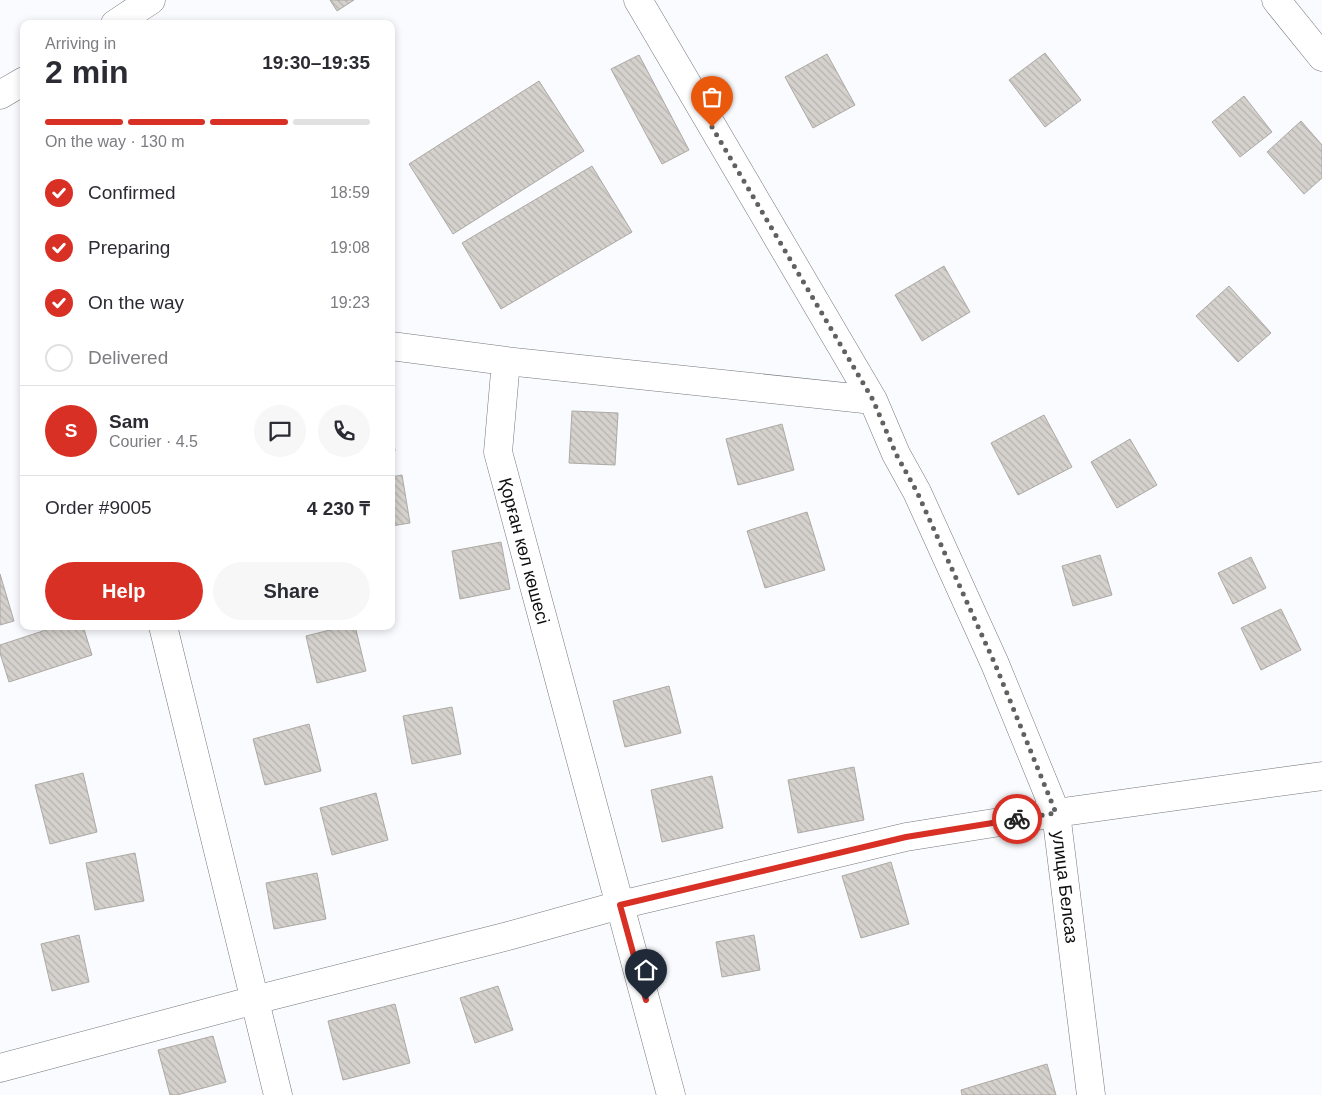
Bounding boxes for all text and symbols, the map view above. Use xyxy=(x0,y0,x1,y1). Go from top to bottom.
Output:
text: Arriving in xyxy=(45,35,116,52)
text: 19:30–19:35 xyxy=(262,52,370,73)
text: 2 min xyxy=(45,54,129,90)
pin xyxy=(691,76,733,127)
icon: bag xyxy=(698,83,726,111)
text: On the way · 130 m xyxy=(45,133,185,150)
icon: check xyxy=(45,179,73,207)
text: Confirmed xyxy=(88,182,176,203)
text: 18:59 xyxy=(330,184,370,201)
icon: check xyxy=(45,234,73,262)
text: Preparing xyxy=(88,237,170,258)
text: 19:08 xyxy=(330,239,370,256)
icon: check xyxy=(45,289,73,317)
text: On the way xyxy=(88,292,184,313)
text: 19:23 xyxy=(330,294,370,311)
text: Delivered xyxy=(88,347,168,368)
button: chat xyxy=(254,405,306,457)
button: phone xyxy=(318,405,370,457)
text: Sam xyxy=(109,411,149,432)
text: S xyxy=(65,420,77,441)
text: Courier · 4.5 xyxy=(109,433,198,450)
street label: Қорған көл көшесі xyxy=(495,476,553,626)
text: Order #9005 xyxy=(45,497,152,518)
text: 4 230 ₸ xyxy=(307,498,370,519)
button: Help xyxy=(45,562,203,620)
button: Share xyxy=(213,562,370,620)
courier xyxy=(992,794,1042,844)
icon: bike xyxy=(1003,805,1031,833)
street label: улица Белсаз xyxy=(1048,830,1082,944)
pin xyxy=(625,949,667,1000)
icon: home xyxy=(632,956,660,984)

